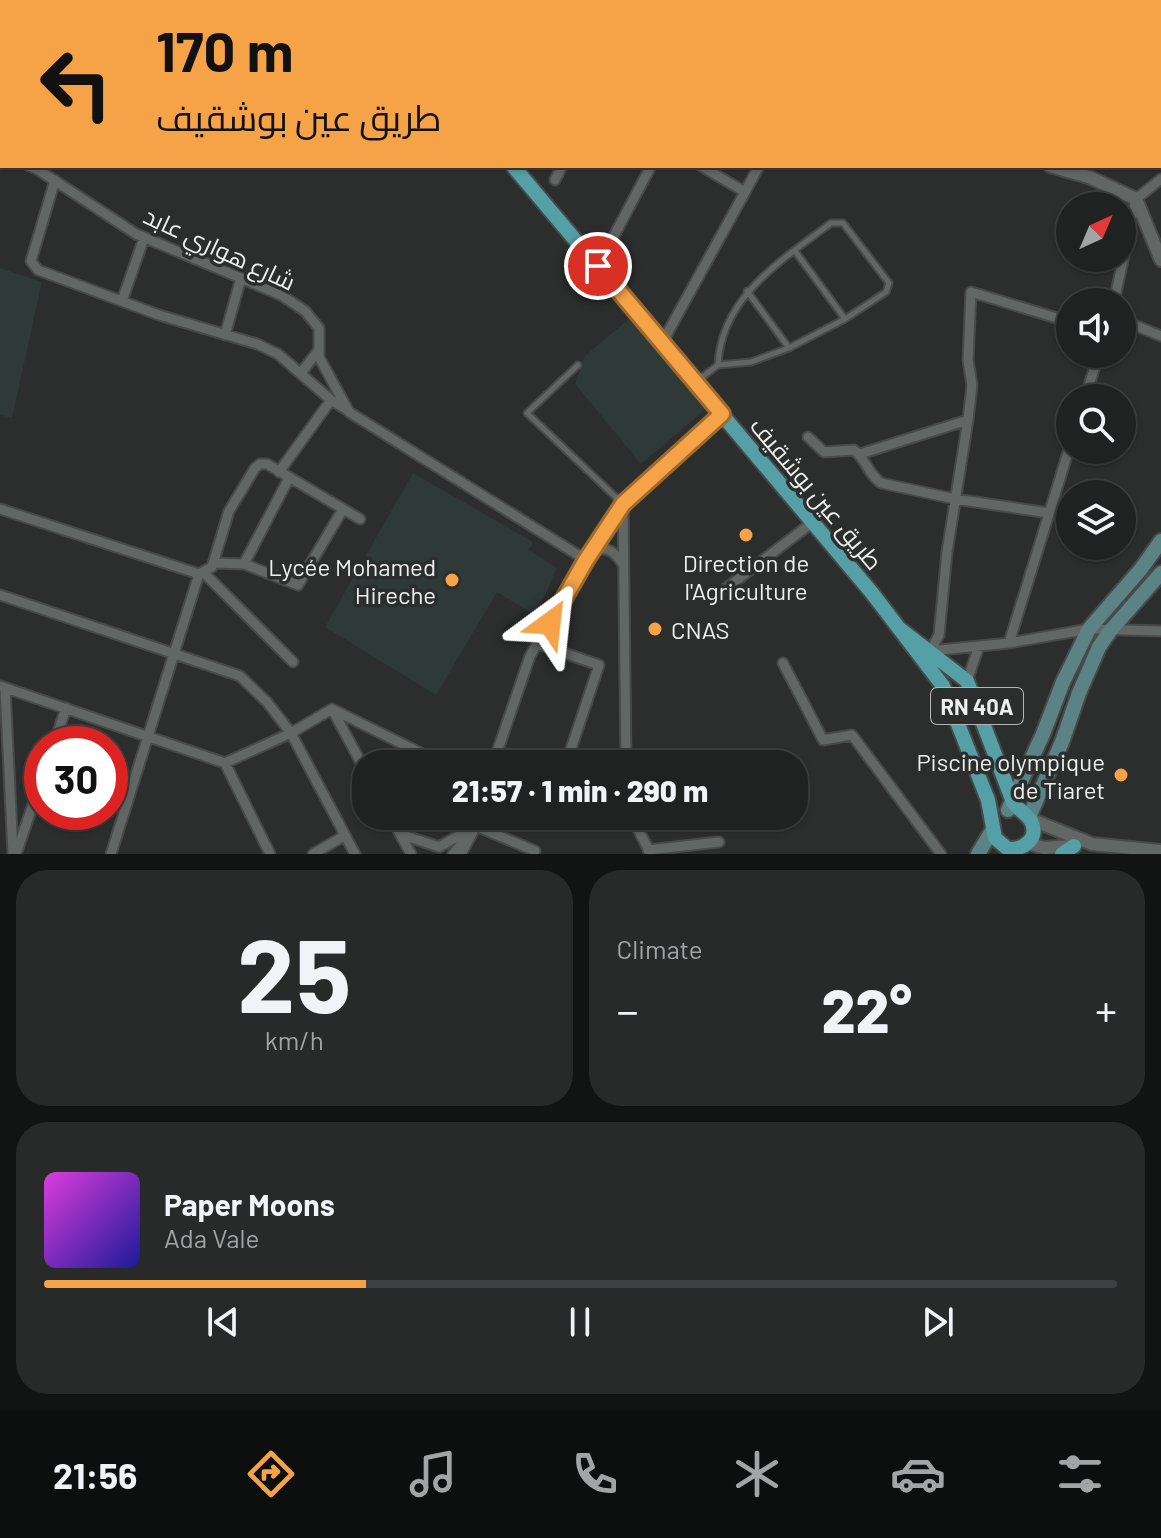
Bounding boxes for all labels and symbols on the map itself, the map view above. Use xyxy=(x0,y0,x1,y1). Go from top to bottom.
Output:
north arrow xyxy=(1056,192,1136,272)
street label: شارع هواري عابد xyxy=(137,200,300,300)
pin xyxy=(564,232,632,300)
street label: طريق عين بوشقيف xyxy=(743,411,889,577)
marker: Direction de l'Agriculture xyxy=(737,526,755,544)
place label: Direction de l'Agriculture xyxy=(683,548,809,605)
place label: Lycée Mohamed Hireche xyxy=(268,552,436,609)
marker: Lycée Mohamed Hireche xyxy=(443,571,461,589)
position arrow xyxy=(508,581,592,665)
place label: CNAS xyxy=(671,615,730,644)
marker: CNAS xyxy=(646,620,664,638)
road number: RN 40A xyxy=(931,688,1023,724)
speed limit sign: 30 xyxy=(24,726,128,830)
place label: Piscine olympique de Tiaret xyxy=(916,747,1105,804)
marker: Piscine olympique de Tiaret xyxy=(1112,766,1130,784)

